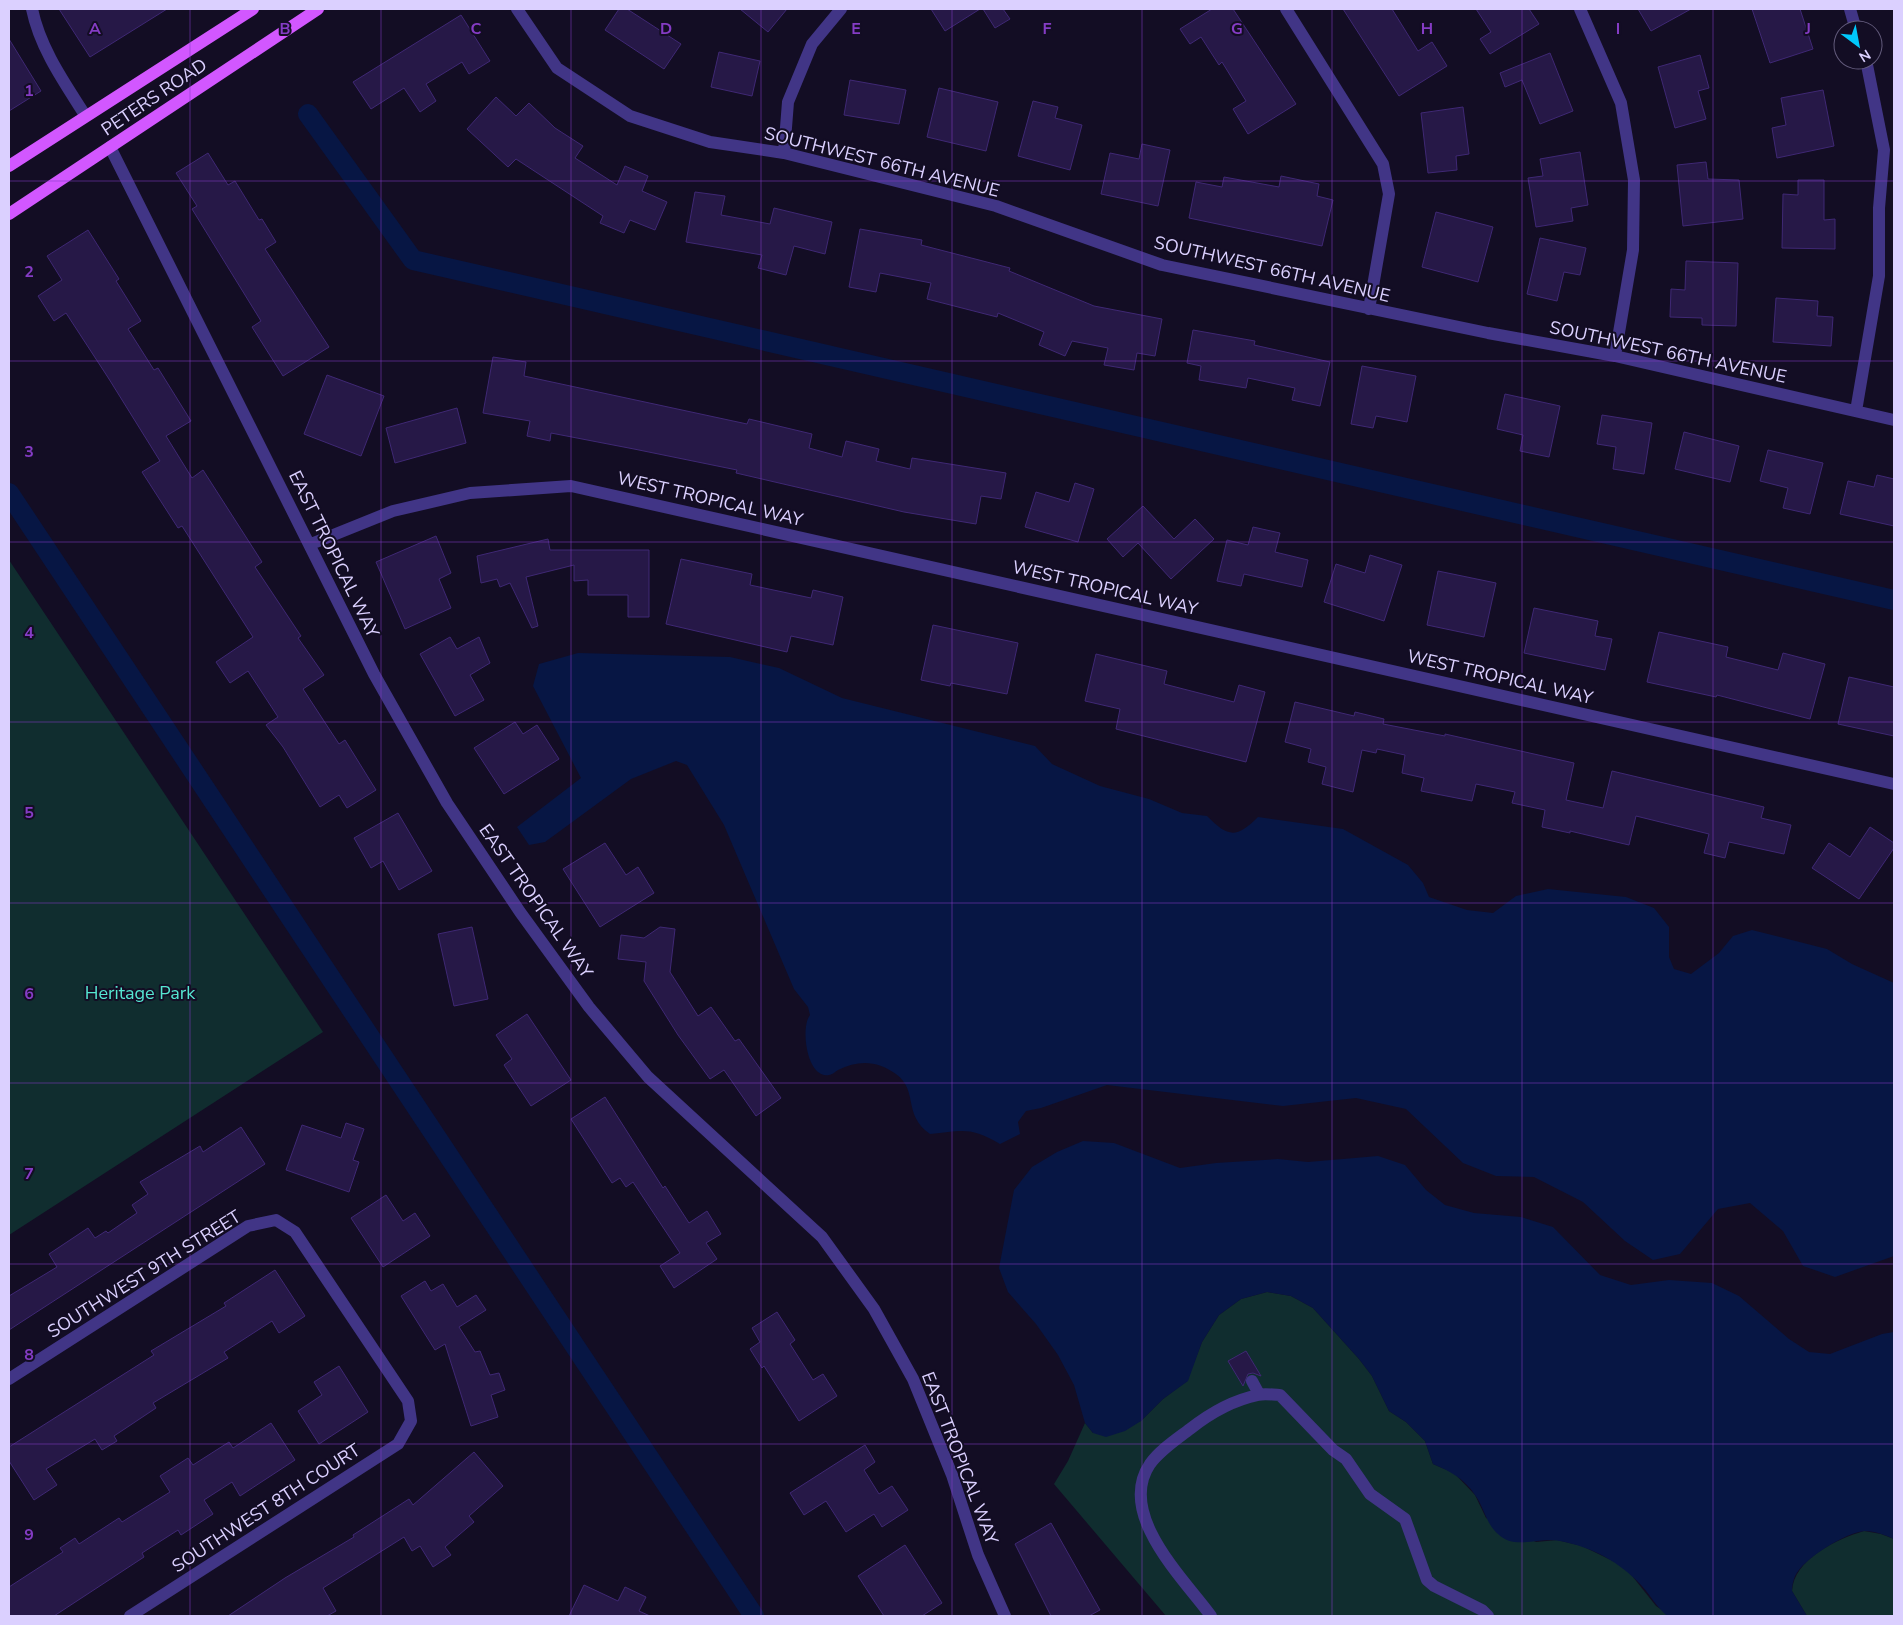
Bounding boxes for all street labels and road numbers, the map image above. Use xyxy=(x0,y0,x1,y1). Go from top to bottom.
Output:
street label: PETERS ROAD xyxy=(96,53,212,141)
street label: SOUTHWEST 66TH AVENUE xyxy=(762,121,1002,203)
street label: SOUTHWEST 66TH AVENUE xyxy=(1152,230,1392,308)
street label: SOUTHWEST 66TH AVENUE xyxy=(1547,315,1789,389)
street label: WEST TROPICAL WAY xyxy=(615,466,805,532)
street label: EAST TROPICAL WAY xyxy=(283,467,385,642)
street label: WEST TROPICAL WAY xyxy=(1010,555,1200,621)
street label: WEST TROPICAL WAY xyxy=(1405,644,1595,710)
street label: EAST TROPICAL WAY xyxy=(474,819,598,983)
street label: SOUTHWEST 9TH STREET xyxy=(43,1204,246,1344)
street label: EAST TROPICAL WAY xyxy=(916,1368,1004,1548)
street label: SOUTHWEST 8TH COURT xyxy=(167,1438,365,1578)

